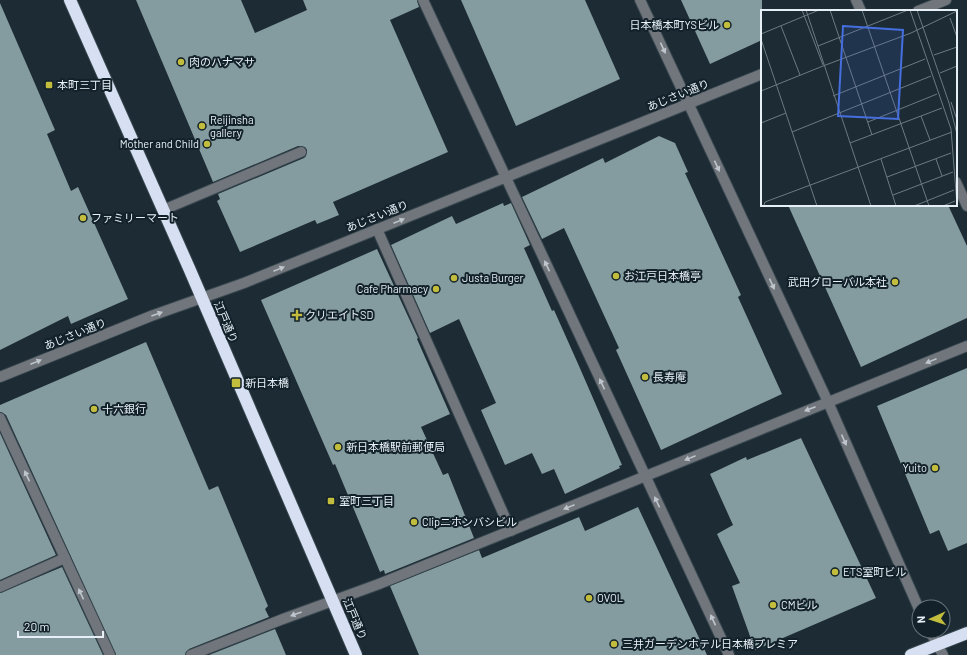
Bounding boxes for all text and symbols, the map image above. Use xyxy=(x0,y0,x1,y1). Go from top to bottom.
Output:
inset map xyxy=(761,10,957,206)
place label: 日本橋本町YSビル xyxy=(629,18,719,31)
marker: 日本橋本町YSビル xyxy=(722,20,732,30)
one-way arrow xyxy=(660,42,666,54)
place label: 肉のハナマサ xyxy=(189,55,255,68)
marker: 肉のハナマサ xyxy=(176,57,186,67)
street label: あじさい通り xyxy=(645,76,711,113)
place label: 本町三丁目 xyxy=(57,78,112,91)
marker: 本町三丁目 xyxy=(44,80,54,90)
place label: Reijinsha gallery xyxy=(210,113,254,139)
marker: Reijinsha gallery xyxy=(197,121,207,131)
place label: Mother and Child xyxy=(120,137,199,150)
marker: Mother and Child xyxy=(202,139,212,149)
one-way arrow xyxy=(714,160,720,172)
street label: あじさい通り xyxy=(344,197,410,234)
place label: ファミリーマート xyxy=(91,211,179,224)
marker: ファミリーマート xyxy=(78,213,88,223)
one-way arrow xyxy=(394,217,406,223)
one-way arrow xyxy=(544,261,550,272)
one-way arrow xyxy=(273,266,285,272)
place label: お江戸日本橋亭 xyxy=(624,269,701,282)
place label: Justa Burger xyxy=(462,271,524,284)
marker: お江戸日本橋亭 xyxy=(611,271,621,281)
marker: Justa Burger xyxy=(449,273,459,283)
place label: 武田グローバル本社 xyxy=(788,275,887,288)
marker: 武田グローバル本社 xyxy=(890,277,900,287)
one-way arrow xyxy=(769,278,775,290)
place label: Cafe Pharmacy xyxy=(357,282,428,295)
marker: Cafe Pharmacy xyxy=(431,284,441,294)
street label: 江戸通り xyxy=(212,299,241,345)
place label: クリエイトSD xyxy=(305,308,373,321)
marker: クリエイトSD xyxy=(292,310,302,320)
one-way arrow xyxy=(151,311,163,317)
street label: あじさい通り xyxy=(42,315,108,352)
one-way arrow xyxy=(925,358,936,364)
one-way arrow xyxy=(31,359,43,365)
place label: 長寿庵 xyxy=(653,370,686,383)
marker: 長寿庵 xyxy=(640,372,650,382)
place label: 新日本橋 xyxy=(245,376,289,389)
marker: 新日本橋 xyxy=(230,377,242,389)
one-way arrow xyxy=(599,379,605,390)
place label: 十六銀行 xyxy=(102,402,146,415)
marker: 十六銀行 xyxy=(89,404,99,414)
one-way arrow xyxy=(804,407,816,413)
one-way arrow xyxy=(841,435,847,446)
place label: 新日本橋駅前郵便局 xyxy=(346,440,445,453)
marker: 新日本橋駅前郵便局 xyxy=(333,442,343,452)
one-way arrow xyxy=(684,455,695,461)
place label: Yuito xyxy=(903,461,927,474)
marker: Yuito xyxy=(930,463,940,473)
one-way arrow xyxy=(24,471,30,482)
place label: 室町三丁目 xyxy=(339,494,394,507)
marker: 室町三丁目 xyxy=(326,496,336,506)
one-way arrow xyxy=(654,496,660,508)
one-way arrow xyxy=(564,504,575,510)
place label: Clipニホンバシビル xyxy=(422,515,517,528)
marker: Clipニホンバシビル xyxy=(409,517,419,527)
place label: ETS室町ビル xyxy=(843,565,906,578)
marker: ETS室町ビル xyxy=(830,567,840,577)
one-way arrow xyxy=(78,589,84,600)
place label: OVOL xyxy=(597,591,623,604)
marker: OVOL xyxy=(584,593,594,603)
street label: 江戸通り xyxy=(341,596,370,642)
place label: CMビル xyxy=(781,598,818,611)
north arrow xyxy=(911,599,951,639)
marker: CMビル xyxy=(768,600,778,610)
one-way arrow xyxy=(290,611,302,617)
scale bar xyxy=(18,613,103,639)
one-way arrow xyxy=(710,614,716,625)
text: N xyxy=(914,616,927,624)
text: 20 m xyxy=(24,619,50,633)
place label: 三井ガーデンホテル日本橋プレミア xyxy=(622,637,798,650)
marker: 三井ガーデンホテル日本橋プレミア xyxy=(609,639,619,649)

